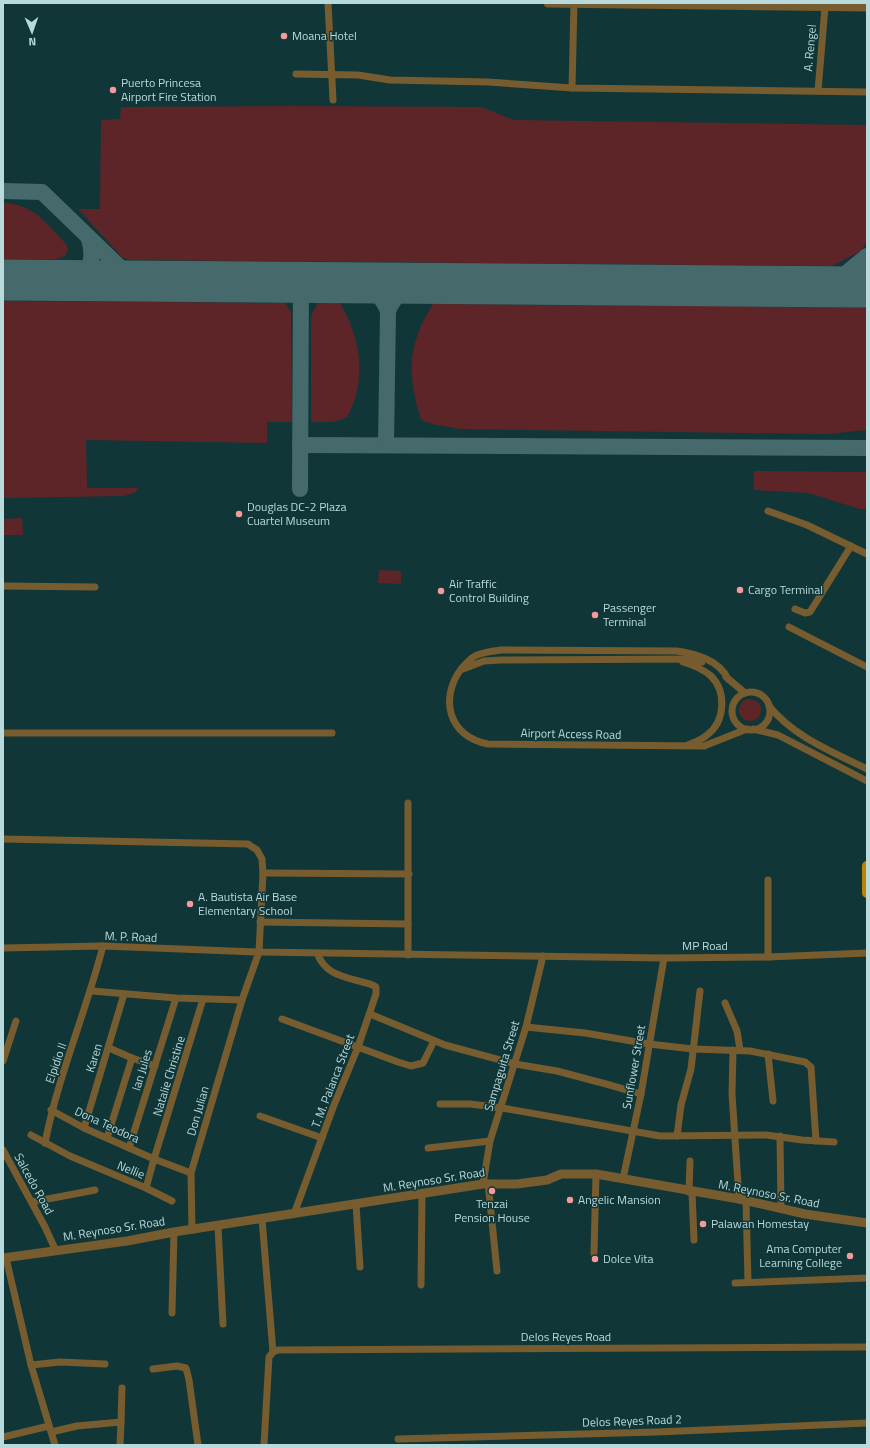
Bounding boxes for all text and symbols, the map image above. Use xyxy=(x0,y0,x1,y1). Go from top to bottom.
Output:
north arrow xyxy=(12,12,52,52)
street label: A. Rengel xyxy=(798,24,821,72)
place label: Moana Hotel xyxy=(292,26,357,45)
marker: Moana Hotel xyxy=(279,31,289,41)
text: N xyxy=(28,34,36,50)
place label: Puerto Princesa Airport Fire Station xyxy=(121,73,217,106)
marker: Puerto Princesa Airport Fire Station xyxy=(108,85,118,95)
place label: Douglas DC-2 Plaza Cuartel Museum xyxy=(247,497,347,530)
marker: Douglas DC-2 Plaza Cuartel Museum xyxy=(234,509,244,519)
place label: Air Traffic Control Building xyxy=(449,574,529,607)
place label: Cargo Terminal xyxy=(748,580,823,599)
marker: Cargo Terminal xyxy=(735,585,745,595)
marker: Air Traffic Control Building xyxy=(436,586,446,596)
place label: Passenger Terminal xyxy=(603,598,656,631)
marker: Passenger Terminal xyxy=(590,610,600,620)
street label: Airport Access Road xyxy=(520,723,622,744)
place label: A. Bautista Air Base Elementary School xyxy=(198,887,297,920)
marker: A. Bautista Air Base Elementary School xyxy=(185,899,195,909)
street label: M. P. Road xyxy=(104,926,158,947)
street label: MP Road xyxy=(682,936,728,955)
street label: Sampaguita Street xyxy=(479,1017,525,1114)
street label: Sunflower Street xyxy=(617,1023,650,1111)
street label: T. M. Palanca Street xyxy=(306,1030,359,1131)
street label: Natalie Christine xyxy=(147,1033,190,1118)
street label: Elpidio II xyxy=(40,1040,71,1086)
street label: Karen xyxy=(80,1041,107,1075)
street label: Ian Jules xyxy=(126,1046,157,1093)
street label: Don Julian xyxy=(181,1084,214,1138)
street label: Dona Teodora xyxy=(72,1101,143,1148)
street label: Salcedo Road xyxy=(10,1149,59,1218)
street label: Nellie xyxy=(114,1155,148,1184)
street label: M. Reynoso Sr. Road xyxy=(382,1162,486,1197)
street label: M. Reynoso Sr. Road xyxy=(717,1174,821,1213)
marker: Tenzai Pension House xyxy=(487,1186,497,1196)
place label: Angelic Mansion xyxy=(578,1190,661,1209)
place label: Tenzai Pension House xyxy=(454,1194,530,1227)
marker: Angelic Mansion xyxy=(565,1195,575,1205)
street label: M. Reynoso Sr. Road xyxy=(62,1211,166,1246)
place label: Palawan Homestay xyxy=(711,1214,809,1233)
marker: Palawan Homestay xyxy=(698,1219,708,1229)
place label: Ama Computer Learning College xyxy=(759,1239,842,1272)
place label: Dolce Vita xyxy=(603,1249,654,1268)
marker: Ama Computer Learning College xyxy=(845,1251,855,1261)
marker: Dolce Vita xyxy=(590,1254,600,1264)
street label: Delos Reyes Road xyxy=(521,1327,611,1346)
street label: Delos Reyes Road 2 xyxy=(582,1409,682,1432)

